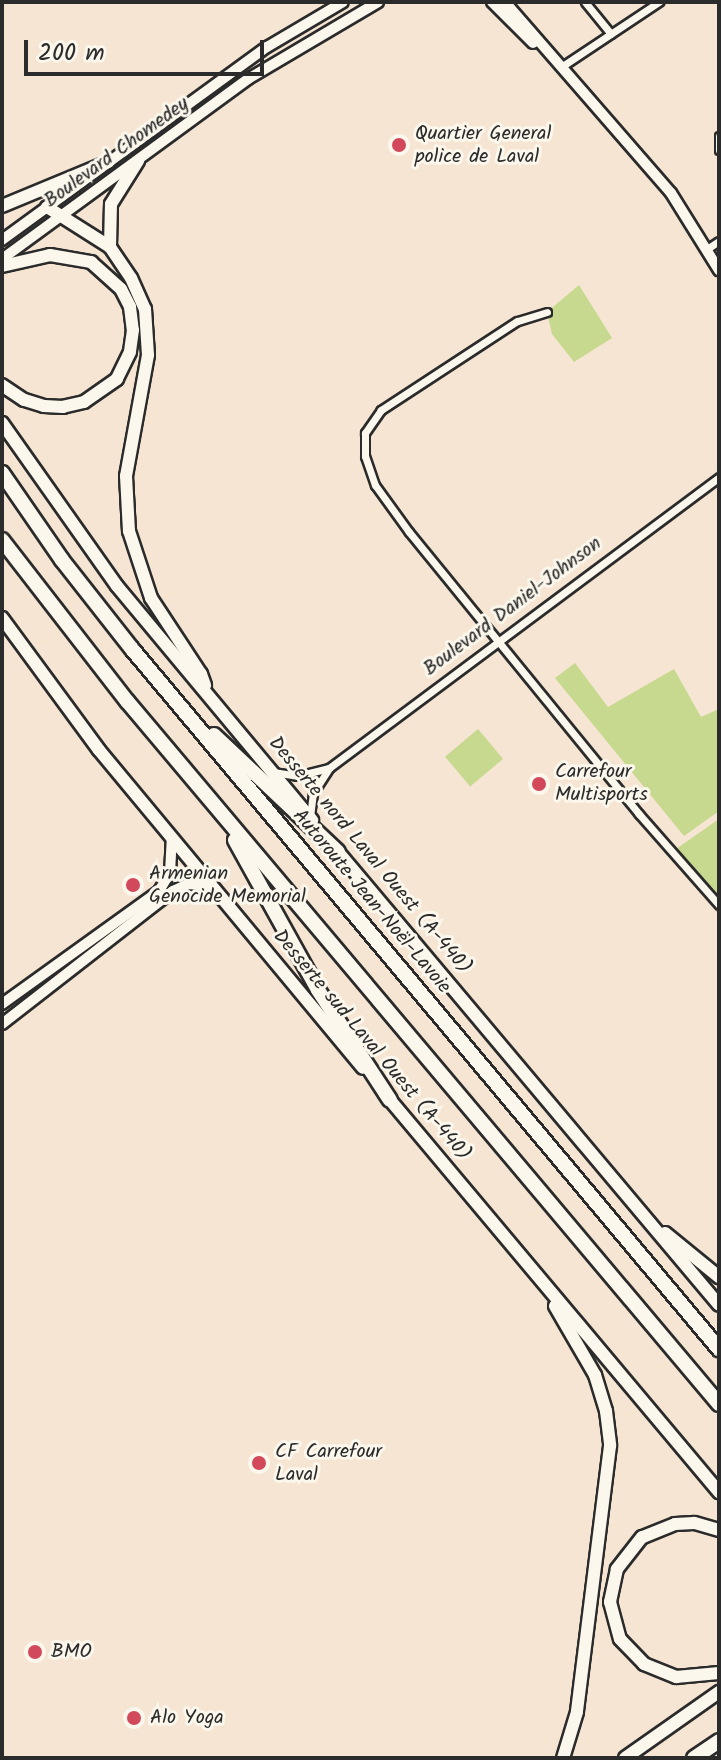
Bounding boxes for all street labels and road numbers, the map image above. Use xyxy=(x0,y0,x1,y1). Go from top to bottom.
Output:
street label: Boulevard Chomedey xyxy=(40,93,194,213)
street label: Boulevard Daniel-Johnson xyxy=(419,532,607,682)
street label: Desserte nord Laval Ouest (A-440) xyxy=(262,732,476,980)
street label: Autoroute Jean-Noël-Lavoie xyxy=(287,805,455,999)
street label: Desserte sud Laval Ouest (A-440) xyxy=(267,925,475,1167)

